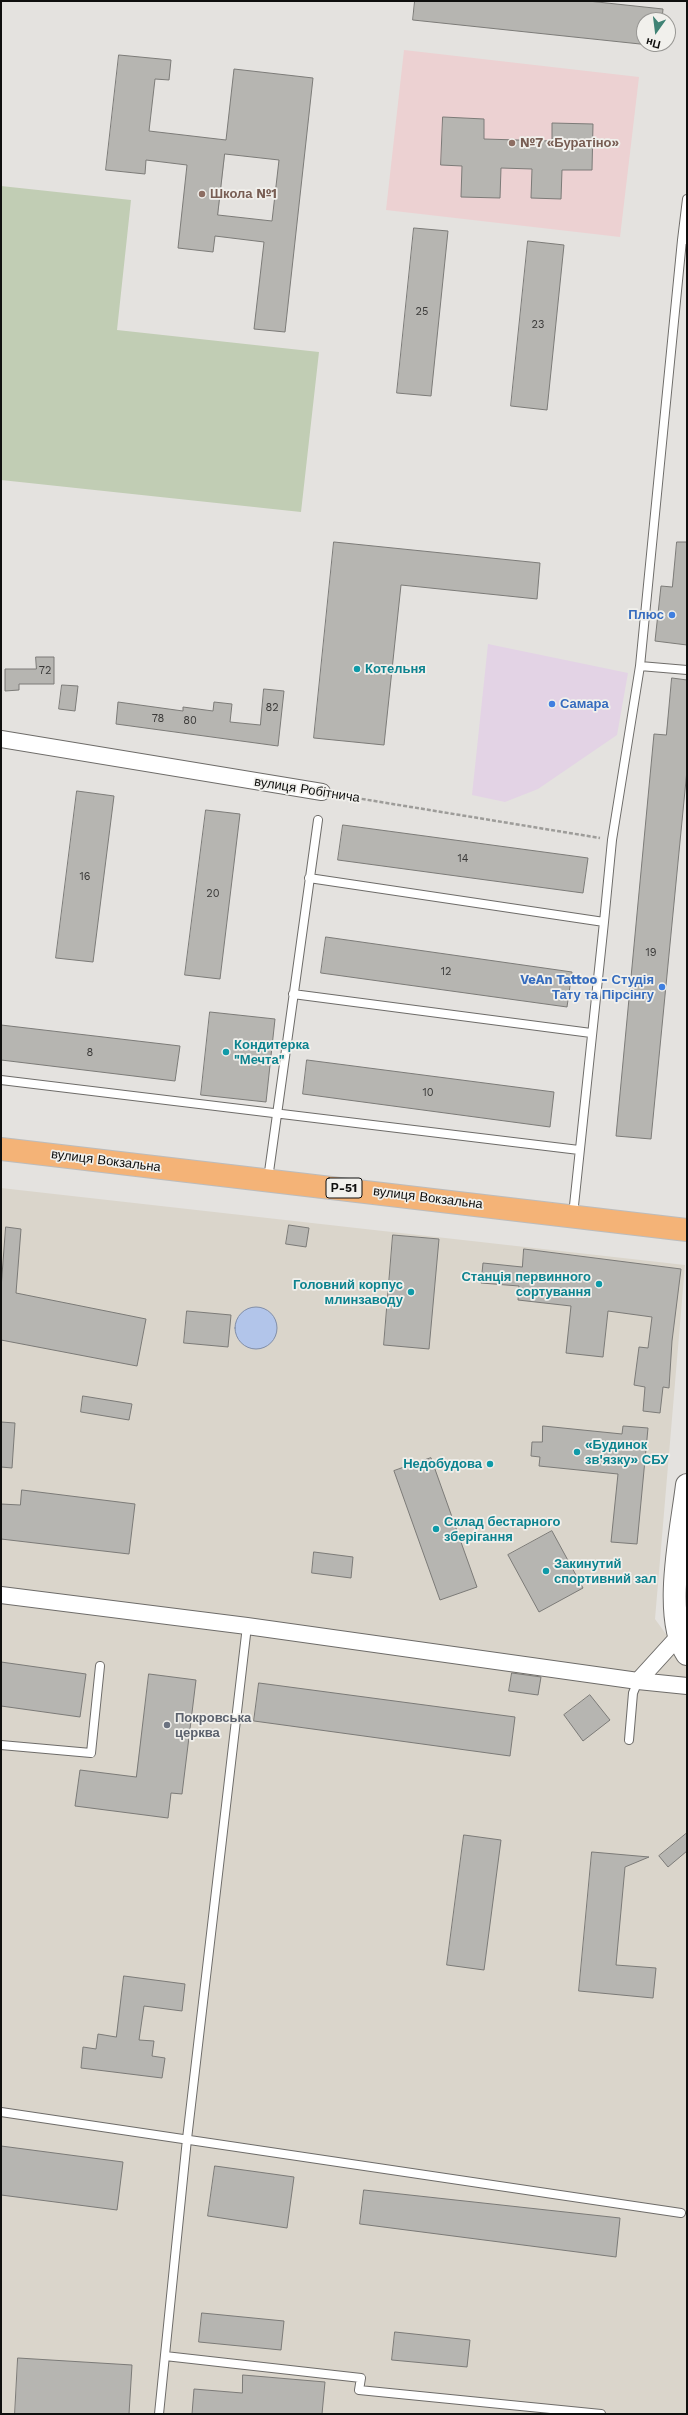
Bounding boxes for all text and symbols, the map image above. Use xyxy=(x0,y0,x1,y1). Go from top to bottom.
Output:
north arrow xyxy=(636,12,676,52)
text: Пн xyxy=(645,35,662,51)
place label: №7 «Буратіно» xyxy=(520,135,619,151)
marker: №7 «Буратіно» xyxy=(507,138,517,148)
place label: Школа №1 xyxy=(210,186,277,202)
marker: Школа №1 xyxy=(197,189,207,199)
house number: 25 xyxy=(416,305,428,319)
house number: 23 xyxy=(532,318,544,332)
place label: Плюс xyxy=(628,607,664,623)
marker: Плюс xyxy=(667,610,677,620)
place label: Котельня xyxy=(365,661,426,677)
house number: 72 xyxy=(39,664,51,678)
marker: Котельня xyxy=(352,664,362,674)
place label: Самара xyxy=(560,696,609,712)
marker: Самара xyxy=(547,699,557,709)
house number: 82 xyxy=(265,701,279,715)
house number: 78 xyxy=(152,712,164,726)
house number: 80 xyxy=(183,714,197,728)
street label: вулиця Робітнича xyxy=(253,774,361,806)
house number: 14 xyxy=(457,852,469,866)
house number: 16 xyxy=(80,870,90,884)
house number: 20 xyxy=(206,887,220,901)
house number: 19 xyxy=(645,946,657,960)
house number: 12 xyxy=(441,965,451,979)
place label: VeAn Tattoo - Студія Тату та Пірсінгу xyxy=(520,972,654,1003)
marker: VeAn Tattoo - Студія Тату та Пірсінгу xyxy=(657,982,667,992)
place label: Кондитерка "Мечта" xyxy=(234,1037,309,1068)
house number: 8 xyxy=(87,1046,93,1060)
marker: Кондитерка "Мечта" xyxy=(221,1047,231,1057)
house number: 10 xyxy=(422,1086,434,1100)
street label: вулиця Вокзальна xyxy=(50,1147,162,1175)
road number: Р-51 xyxy=(326,1178,362,1198)
street label: вулиця Вокзальна xyxy=(372,1184,484,1212)
place label: Станція первинного сортування xyxy=(461,1269,591,1300)
place label: Головний корпус млинзаводу xyxy=(293,1277,403,1308)
marker: Станція первинного сортування xyxy=(594,1279,604,1289)
marker: Головний корпус млинзаводу xyxy=(406,1287,416,1297)
place label: «Будинок зв'язку» СБУ xyxy=(585,1437,668,1468)
marker: «Будинок зв'язку» СБУ xyxy=(572,1447,582,1457)
place label: Недобудова xyxy=(403,1456,482,1472)
marker: Недобудова xyxy=(485,1459,495,1469)
place label: Склад бестарного зберігання xyxy=(444,1514,560,1545)
marker: Склад бестарного зберігання xyxy=(431,1524,441,1534)
place label: Закинутий спортивний зал xyxy=(554,1556,656,1587)
marker: Закинутий спортивний зал xyxy=(541,1566,551,1576)
place label: Покровська церква xyxy=(175,1710,251,1741)
marker: Покровська церква xyxy=(162,1720,172,1730)

